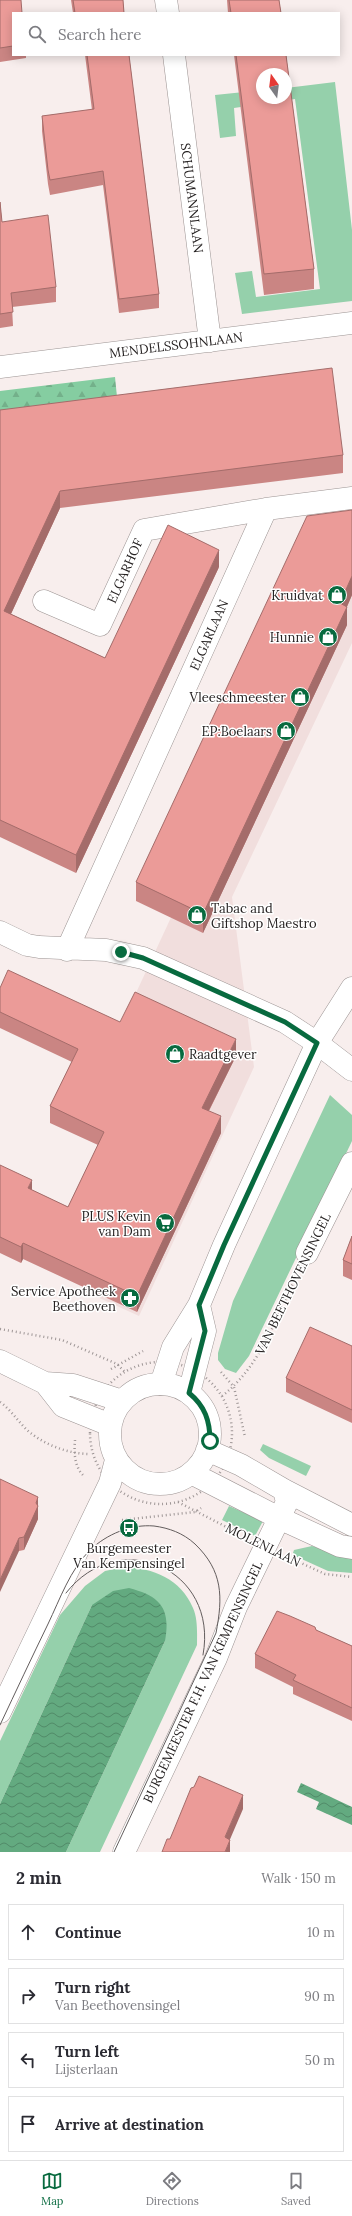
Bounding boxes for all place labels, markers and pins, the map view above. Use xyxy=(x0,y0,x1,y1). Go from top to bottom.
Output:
shop icon: Kruidvat xyxy=(326,584,348,606)
place label: Kruidvat xyxy=(271,587,323,604)
shop icon: Hunnie xyxy=(317,626,339,648)
place label: Hunnie xyxy=(270,629,314,646)
shop icon: Vleeschmeester xyxy=(289,686,311,708)
place label: Vleeschmeester xyxy=(189,689,286,706)
shop icon: EP:Boelaars xyxy=(275,720,297,742)
place label: EP:Boelaars xyxy=(201,723,272,740)
place label: Tabac and Giftshop Maestro xyxy=(211,900,317,932)
shop icon: Tabac and Giftshop Maestro xyxy=(186,904,208,926)
shop icon: Raadtgever xyxy=(164,1043,186,1065)
place label: Raadtgever xyxy=(189,1046,257,1063)
place label: PLUS Kevin van Dam xyxy=(81,1208,151,1240)
supermarket icon: PLUS Kevin van Dam xyxy=(154,1212,176,1234)
place label: Service Apotheek Beethoven xyxy=(11,1283,116,1315)
pharmacy icon: Service Apotheek Beethoven xyxy=(119,1287,141,1309)
bus stop icon: Burgemeester Van Kempensingel xyxy=(118,1517,140,1539)
place label: Burgemeester Van Kempensingel xyxy=(72,1540,185,1572)

